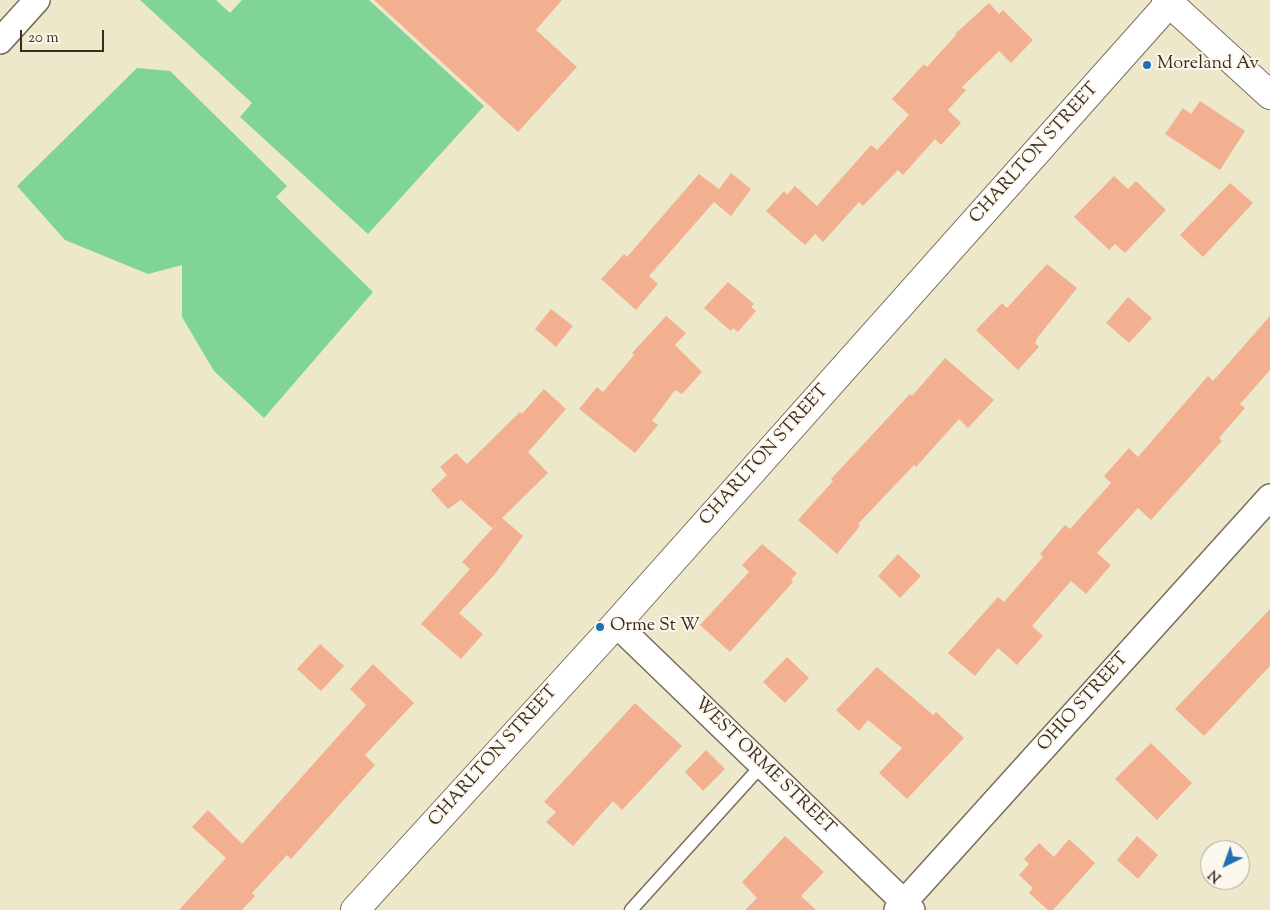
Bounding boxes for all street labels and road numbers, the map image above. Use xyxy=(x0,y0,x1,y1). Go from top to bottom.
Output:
street label: CHARLTON STREET xyxy=(966,79,1104,229)
street label: CHARLTON STREET xyxy=(696,381,834,531)
street label: OHIO STREET xyxy=(1034,649,1134,757)
street label: CHARLTON STREET xyxy=(425,682,563,832)
street label: WEST ORME STREET xyxy=(689,694,839,840)

